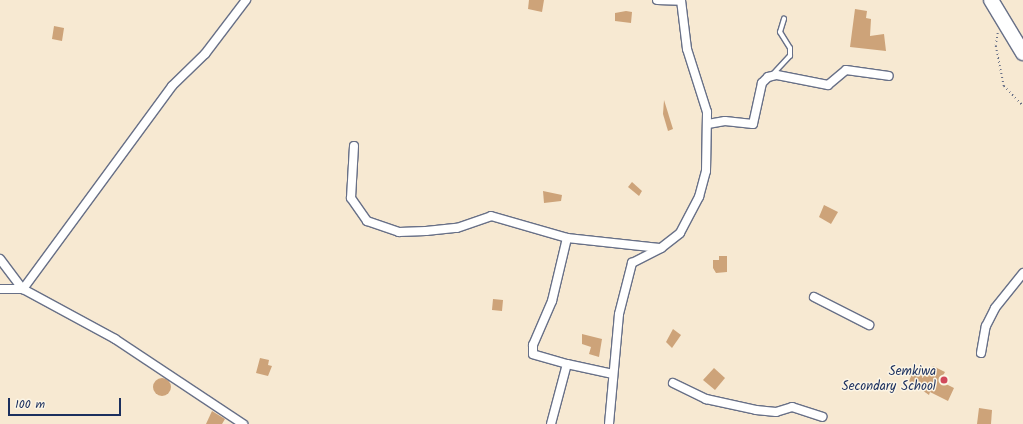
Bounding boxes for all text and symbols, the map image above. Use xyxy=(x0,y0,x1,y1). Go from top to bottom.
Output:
place label: Semkiwa Secondary School xyxy=(842,365,936,396)
marker: Semkiwa Secondary School xyxy=(939,375,949,385)
scale bar xyxy=(10,390,123,416)
text: 100 m xyxy=(15,395,45,414)

